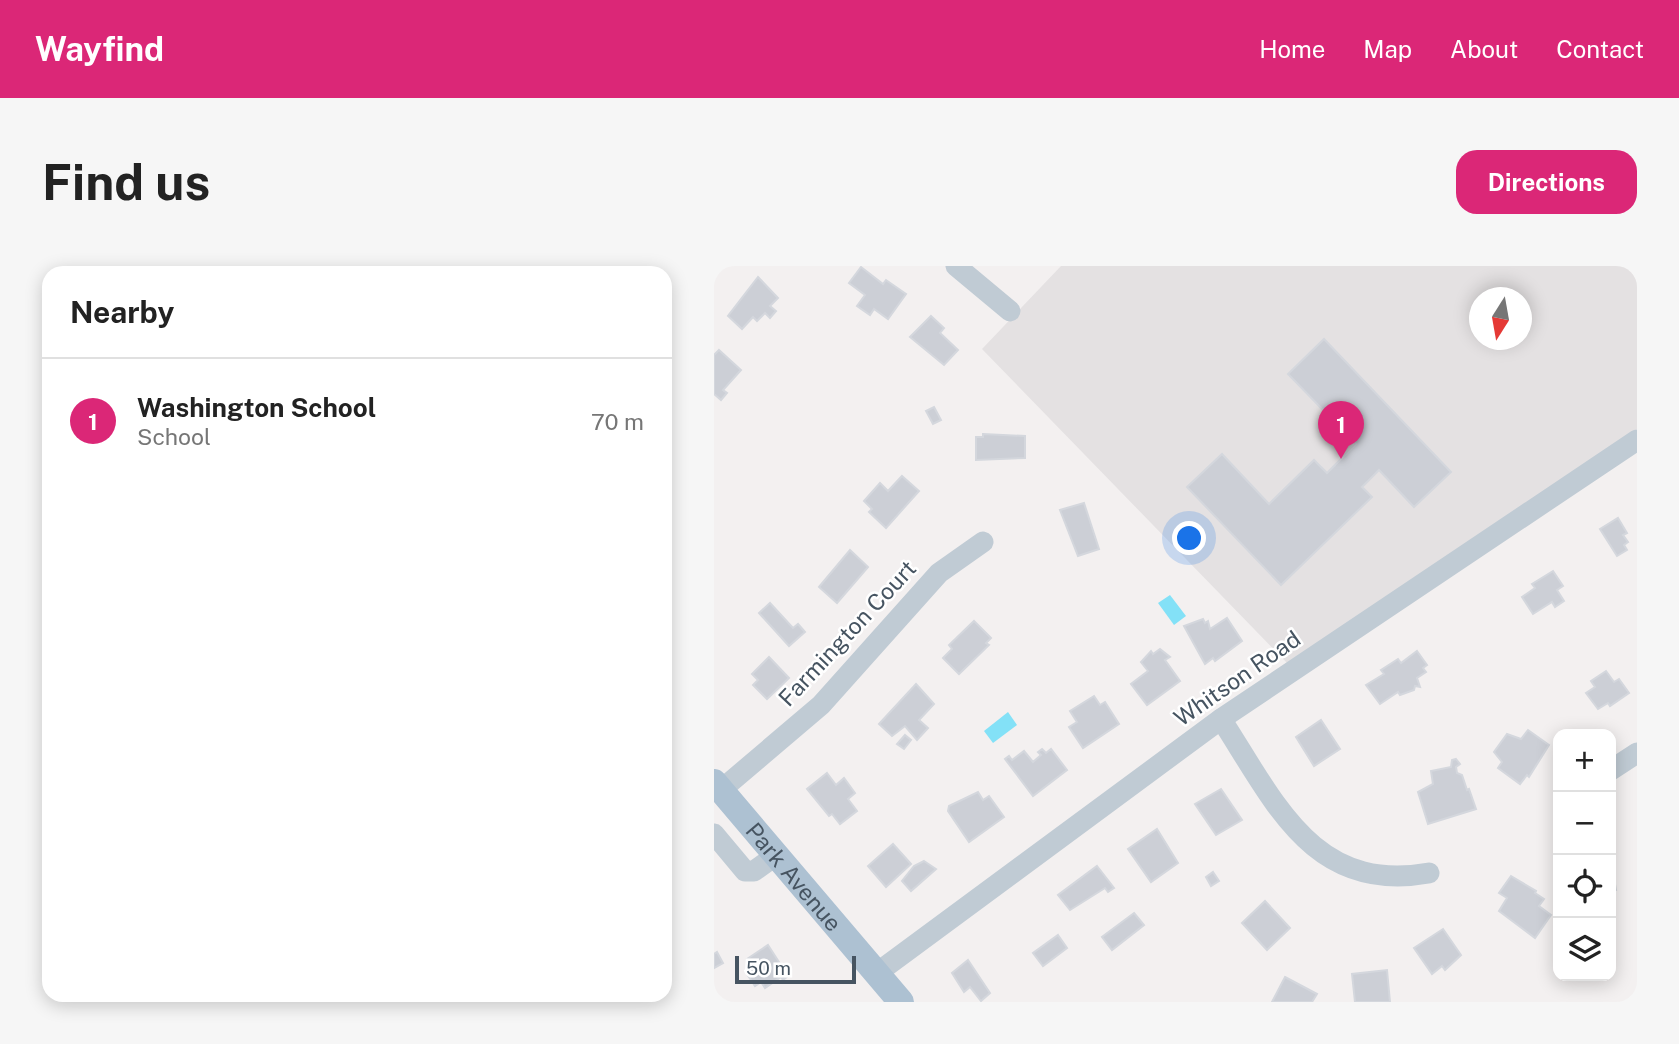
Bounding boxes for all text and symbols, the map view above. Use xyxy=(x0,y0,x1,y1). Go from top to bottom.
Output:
text: Wayfind xyxy=(35,30,164,68)
text: Home xyxy=(1259,35,1325,63)
text: Map xyxy=(1363,35,1412,63)
text: About xyxy=(1450,35,1518,63)
text: Contact xyxy=(1556,35,1644,63)
button: Directions xyxy=(1456,150,1637,214)
text: Find us xyxy=(42,153,210,211)
north arrow xyxy=(1469,287,1532,350)
text: Nearby xyxy=(70,294,174,330)
text: Washington School xyxy=(137,392,376,423)
pin: 1 xyxy=(1318,401,1364,459)
text: 1 xyxy=(88,408,98,435)
text: 70 m xyxy=(591,408,644,435)
text: School xyxy=(137,423,211,450)
your location xyxy=(1172,521,1206,555)
street label: Farmington Court xyxy=(773,555,921,711)
street label: Whitson Road xyxy=(1169,625,1305,731)
map controls xyxy=(1553,729,1616,981)
button: + xyxy=(1553,729,1616,792)
button: − xyxy=(1553,792,1616,855)
street label: Park Avenue xyxy=(741,817,848,936)
button: locate xyxy=(1553,855,1616,918)
button: layers xyxy=(1553,918,1616,981)
scale bar xyxy=(735,953,856,985)
text: 50 m xyxy=(746,957,791,979)

